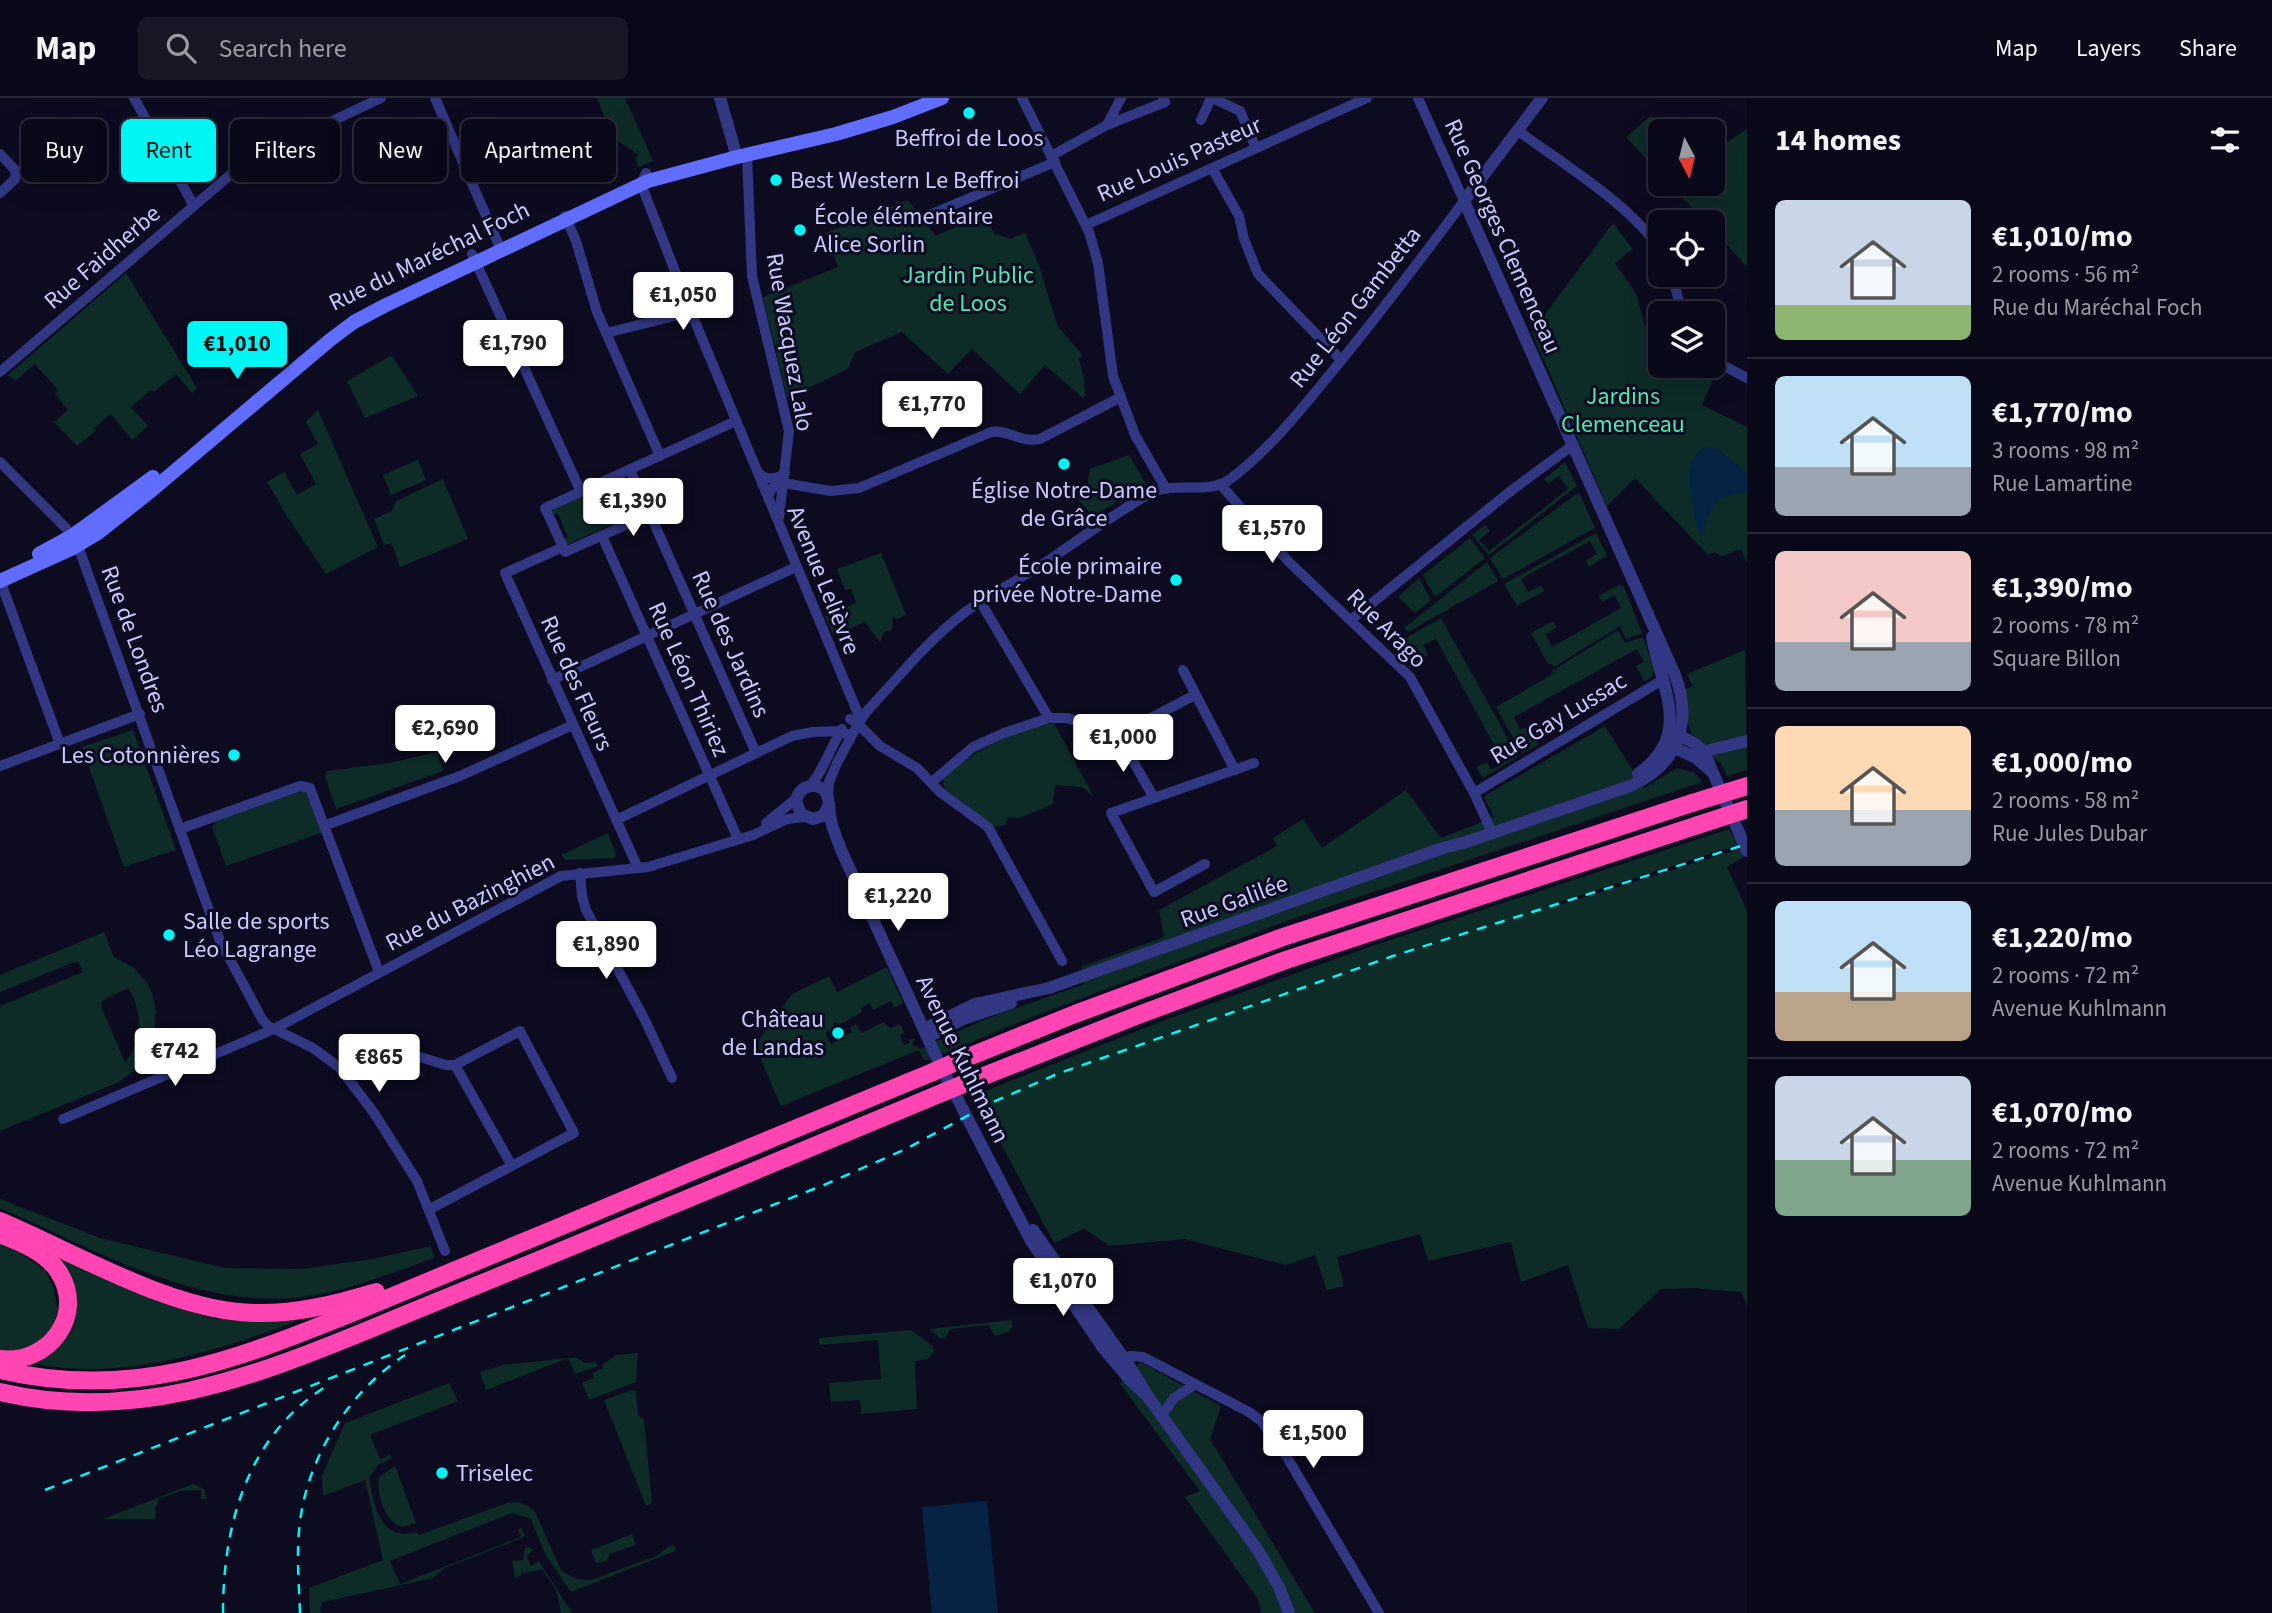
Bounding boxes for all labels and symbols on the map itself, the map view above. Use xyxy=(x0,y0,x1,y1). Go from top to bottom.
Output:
marker: Beffroi de Loos xyxy=(961,105,977,121)
street label: Rue Louis Pasteur xyxy=(1091,107,1268,211)
street label: Rue Georges Clemenceau xyxy=(1435,113,1570,359)
north arrow xyxy=(1648,119,1726,196)
place label: Beffroi de Loos xyxy=(894,121,1044,156)
place label: Best Western Le Beffroi xyxy=(790,163,1020,198)
marker: Best Western Le Beffroi xyxy=(768,172,784,188)
street label: Rue du Maréchal Foch xyxy=(323,193,536,320)
street label: Rue Faidherbe xyxy=(36,197,168,318)
place label: École élémentaire Alice Sorlin xyxy=(814,199,993,262)
street label: Rue Léon Gambetta xyxy=(1281,219,1430,396)
marker: École élémentaire Alice Sorlin xyxy=(792,222,808,238)
street label: Rue Wacquez Lalo xyxy=(757,250,822,434)
park label: Jardin Public de Loos xyxy=(902,258,1034,321)
pin: €1,050 xyxy=(626,272,740,332)
pin: €1,790 xyxy=(456,320,570,380)
pin: €1,010 xyxy=(180,322,294,381)
park label: Jardins Clemenceau xyxy=(1561,379,1685,442)
pin: €1,770 xyxy=(875,382,989,441)
marker: Église Notre-Dame de Grâce xyxy=(1056,456,1072,472)
place label: Église Notre-Dame de Grâce xyxy=(971,473,1157,536)
pin: €1,390 xyxy=(576,478,690,538)
street label: Avenue Lelièvre xyxy=(778,501,869,660)
pin: €1,570 xyxy=(1215,505,1329,565)
place label: École primaire privée Notre-Dame xyxy=(972,549,1162,612)
street label: Rue de Londres xyxy=(92,561,177,718)
street label: Rue des Jardins xyxy=(683,565,779,723)
marker: École primaire privée Notre-Dame xyxy=(1168,572,1184,588)
street label: Rue Arago xyxy=(1339,580,1435,676)
street label: Rue Léon Thiriez xyxy=(639,596,738,762)
street label: Rue des Fleurs xyxy=(531,610,622,756)
street label: Rue Gay Lussac xyxy=(1483,664,1633,773)
pin: €2,690 xyxy=(388,706,502,765)
pin: €1,000 xyxy=(1066,714,1180,774)
place label: Les Cotonnières xyxy=(61,738,220,773)
marker: Les Cotonnières xyxy=(226,747,242,763)
street label: Rue du Bazinghien xyxy=(379,845,561,960)
street label: Rue Galilée xyxy=(1175,866,1293,937)
pin: €1,220 xyxy=(841,874,955,933)
place label: Salle de sports Léo Lagrange xyxy=(183,904,330,967)
pin: €1,890 xyxy=(549,922,663,981)
marker: Salle de sports Léo Lagrange xyxy=(161,927,177,943)
street label: Avenue Kuhlmann xyxy=(907,969,1018,1149)
place label: Château de Landas xyxy=(722,1002,824,1065)
marker: Château de Landas xyxy=(830,1025,846,1041)
pin: €742 xyxy=(134,1028,216,1088)
pin: €865 xyxy=(338,1034,420,1094)
pin: €1,070 xyxy=(1006,1258,1120,1318)
pin: €1,500 xyxy=(1256,1410,1370,1470)
place label: Triselec xyxy=(456,1456,533,1491)
marker: Triselec xyxy=(434,1465,450,1481)

